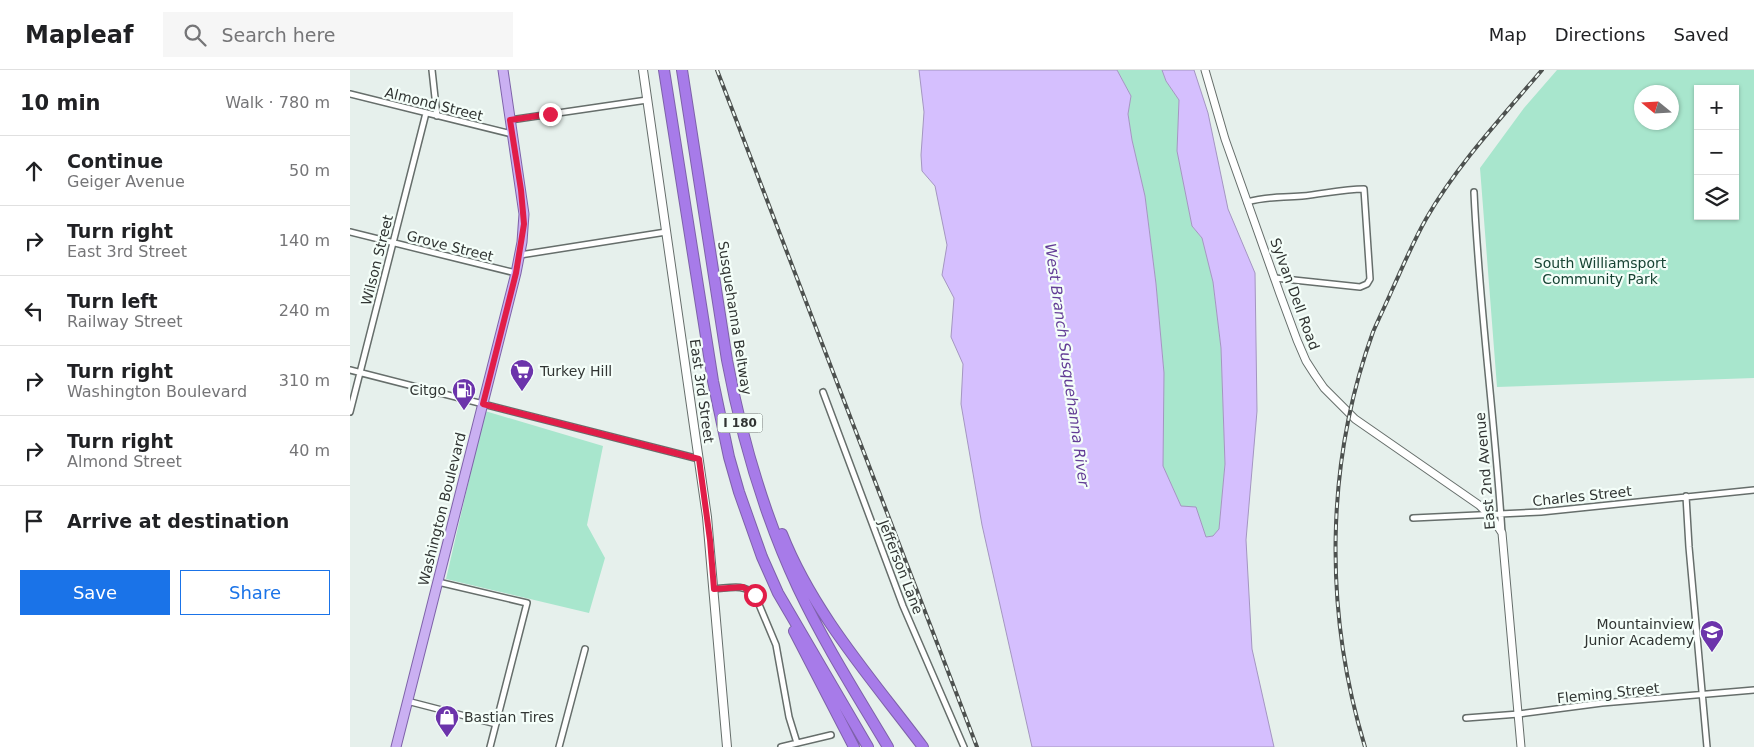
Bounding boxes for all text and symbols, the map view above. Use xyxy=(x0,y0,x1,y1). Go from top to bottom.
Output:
search box xyxy=(163,12,513,57)
text: Mapleaf xyxy=(25,21,133,49)
icon: search xyxy=(181,21,209,49)
text: Search here xyxy=(221,24,336,46)
text: Map xyxy=(1489,24,1527,45)
text: Directions xyxy=(1555,24,1645,45)
text: Saved xyxy=(1673,24,1729,45)
street label: Almond Street xyxy=(383,84,485,124)
north arrow xyxy=(1634,85,1679,130)
map controls xyxy=(1694,85,1739,220)
button: + xyxy=(1694,85,1739,130)
text: 10 min xyxy=(20,91,101,115)
text: Walk · 780 m xyxy=(225,93,330,112)
route end xyxy=(539,103,562,126)
button: − xyxy=(1694,130,1739,175)
text: Continue xyxy=(67,150,163,172)
icon: ahead xyxy=(20,157,48,185)
text: 50 m xyxy=(289,161,330,180)
text: Geiger Avenue xyxy=(67,172,185,191)
button: layers xyxy=(1694,175,1739,220)
street label: Wilson Street xyxy=(358,212,396,307)
text: Turn right xyxy=(67,220,173,242)
icon: right xyxy=(20,227,48,255)
street label: Grove Street xyxy=(405,228,495,265)
text: 140 m xyxy=(279,231,330,250)
street label: Sylvan Dell Road xyxy=(1267,236,1323,352)
street label: Susquehanna Beltway xyxy=(715,240,755,396)
text: East 3rd Street xyxy=(67,242,187,261)
water label: West Branch Susquehanna River xyxy=(1041,242,1093,489)
park label: South Williamsport Community Park xyxy=(1534,255,1667,287)
text: Turn left xyxy=(67,290,158,312)
icon: left xyxy=(20,297,48,325)
text: 240 m xyxy=(279,301,330,320)
text: Railway Street xyxy=(67,312,183,331)
street label: East 3rd Street xyxy=(687,338,717,445)
supermarket icon: Turkey Hill xyxy=(509,358,535,392)
text: Turn right xyxy=(67,360,173,382)
place label: Turkey Hill xyxy=(539,363,612,379)
icon: right xyxy=(20,367,48,395)
text: 310 m xyxy=(279,371,330,390)
fuel station icon: Citgo xyxy=(451,377,477,411)
text: Washington Boulevard xyxy=(67,382,247,401)
place label: Citgo xyxy=(409,382,446,398)
street label: East 2nd Avenue xyxy=(1472,412,1498,530)
road number: I 180 xyxy=(718,413,762,432)
text: Turn right xyxy=(67,430,173,452)
street label: Washington Boulevard xyxy=(415,431,469,587)
icon: right xyxy=(20,437,48,465)
text: 40 m xyxy=(289,441,330,460)
text: Almond Street xyxy=(67,452,182,471)
street label: Charles Street xyxy=(1532,483,1633,509)
icon: arrive xyxy=(20,507,48,535)
text: Arrive at destination xyxy=(67,510,289,532)
street label: Jefferson Lane xyxy=(875,517,926,616)
button: Save xyxy=(20,570,170,615)
button: Share xyxy=(180,570,330,615)
route start xyxy=(744,584,767,607)
place label: Mountainview Junior Academy xyxy=(1583,616,1694,648)
school or university icon: Mountainview Junior Academy xyxy=(1699,619,1725,653)
street label: Fleming Street xyxy=(1556,680,1660,706)
shop icon: Bastian Tires xyxy=(434,704,460,738)
place label: Bastian Tires xyxy=(464,709,554,725)

